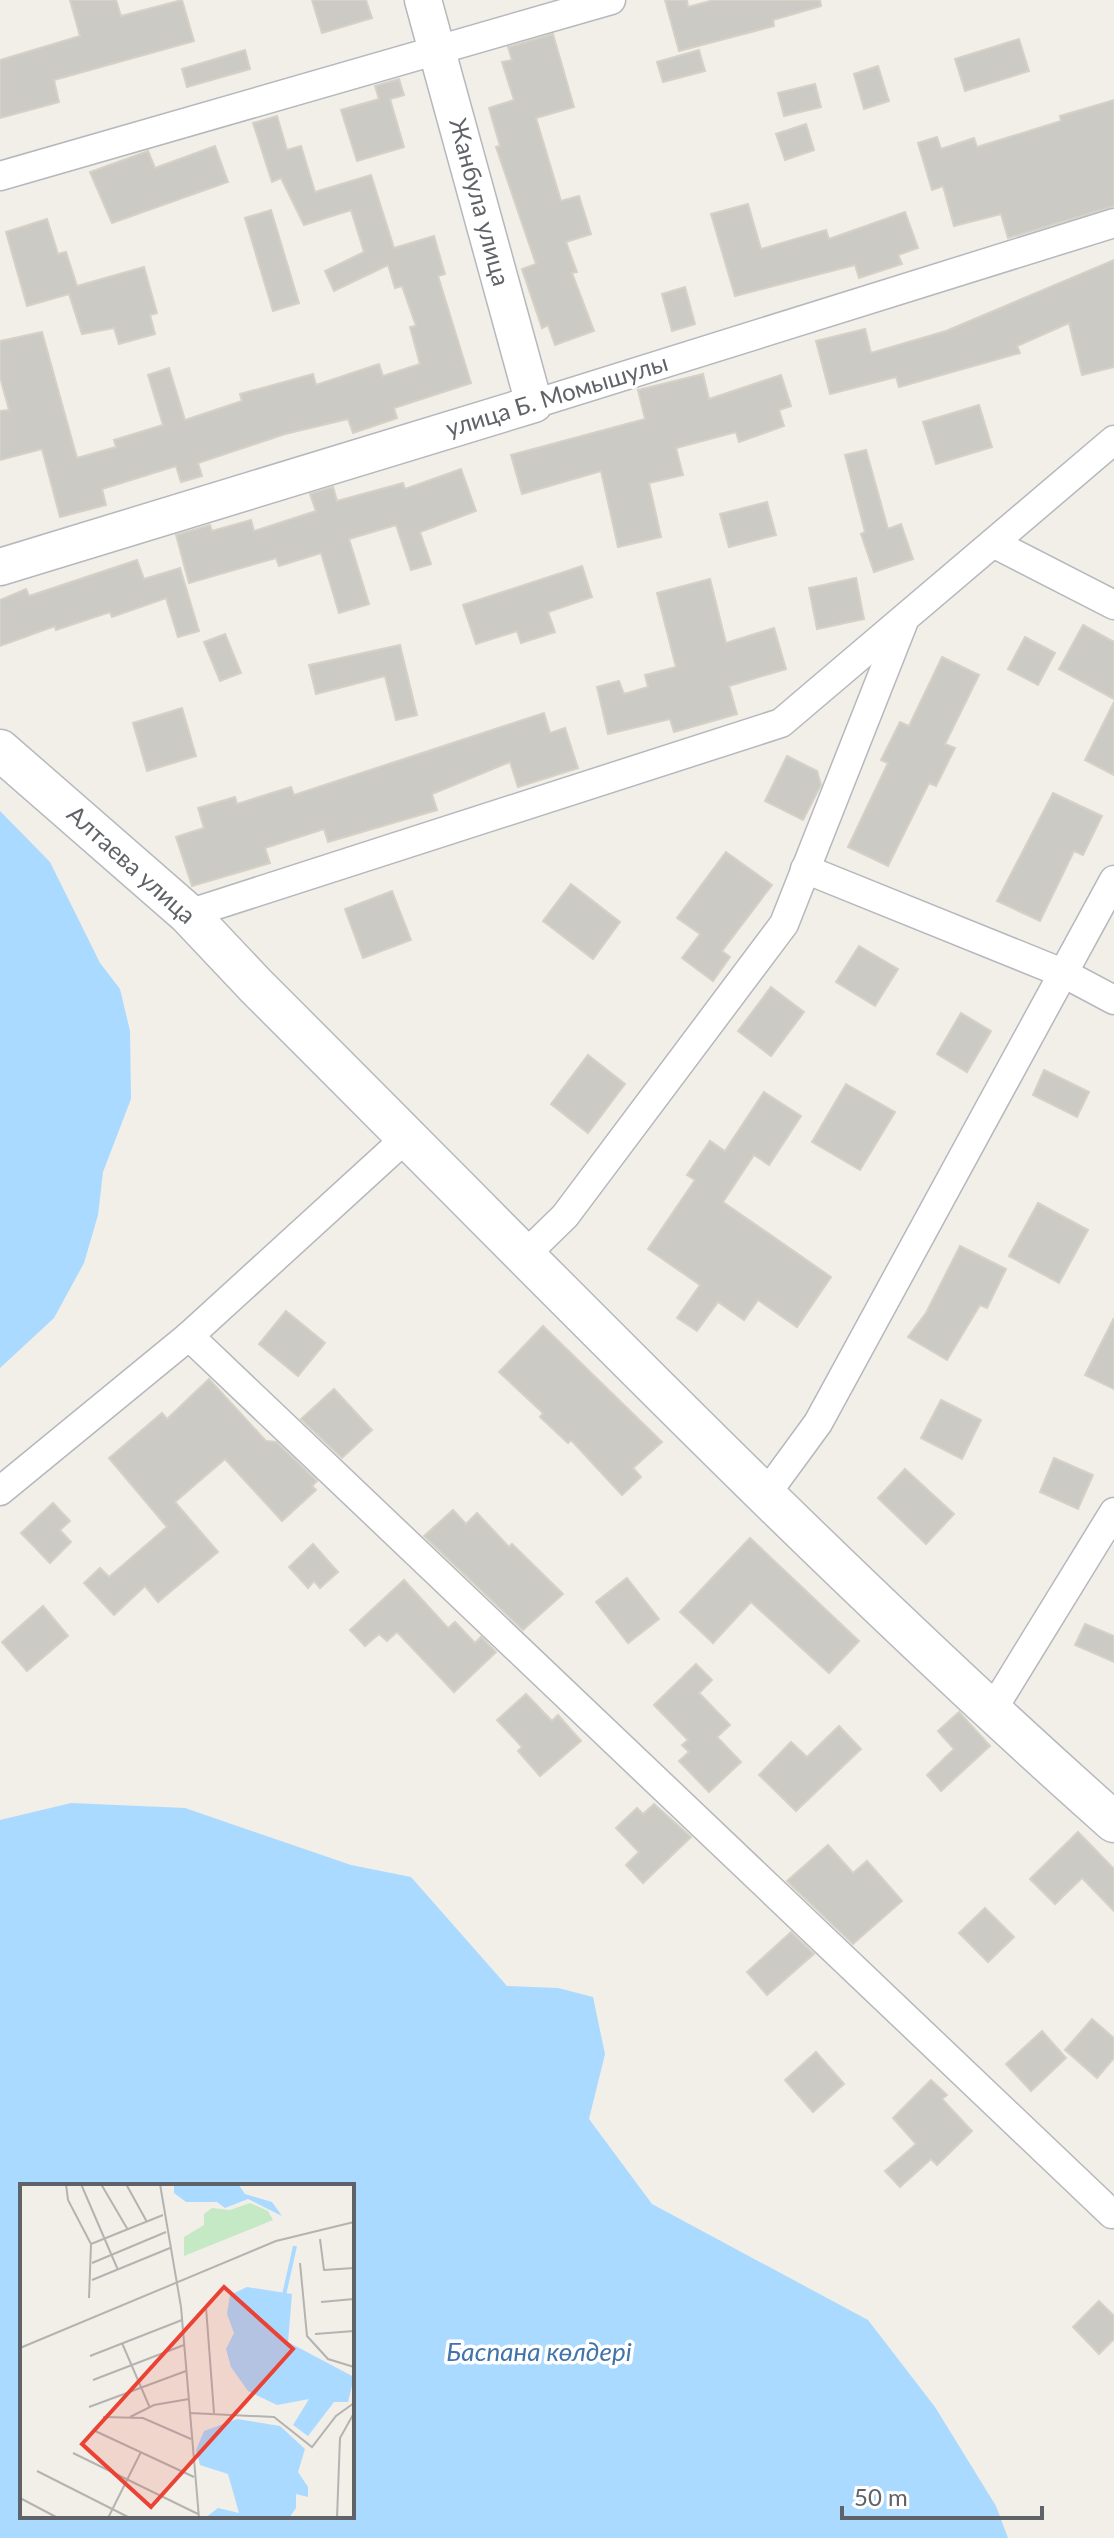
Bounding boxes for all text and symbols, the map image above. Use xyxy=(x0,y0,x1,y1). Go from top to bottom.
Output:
street label: Жанбула улица xyxy=(444,114,517,289)
street label: улица Б. Момышулы xyxy=(442,347,671,442)
street label: Алтаева улица xyxy=(62,799,202,929)
inset map xyxy=(20,2184,354,2518)
water label: Баспана көлдері xyxy=(446,2335,632,2367)
scale bar xyxy=(842,2470,1042,2520)
text: 50 m xyxy=(854,2482,908,2511)

